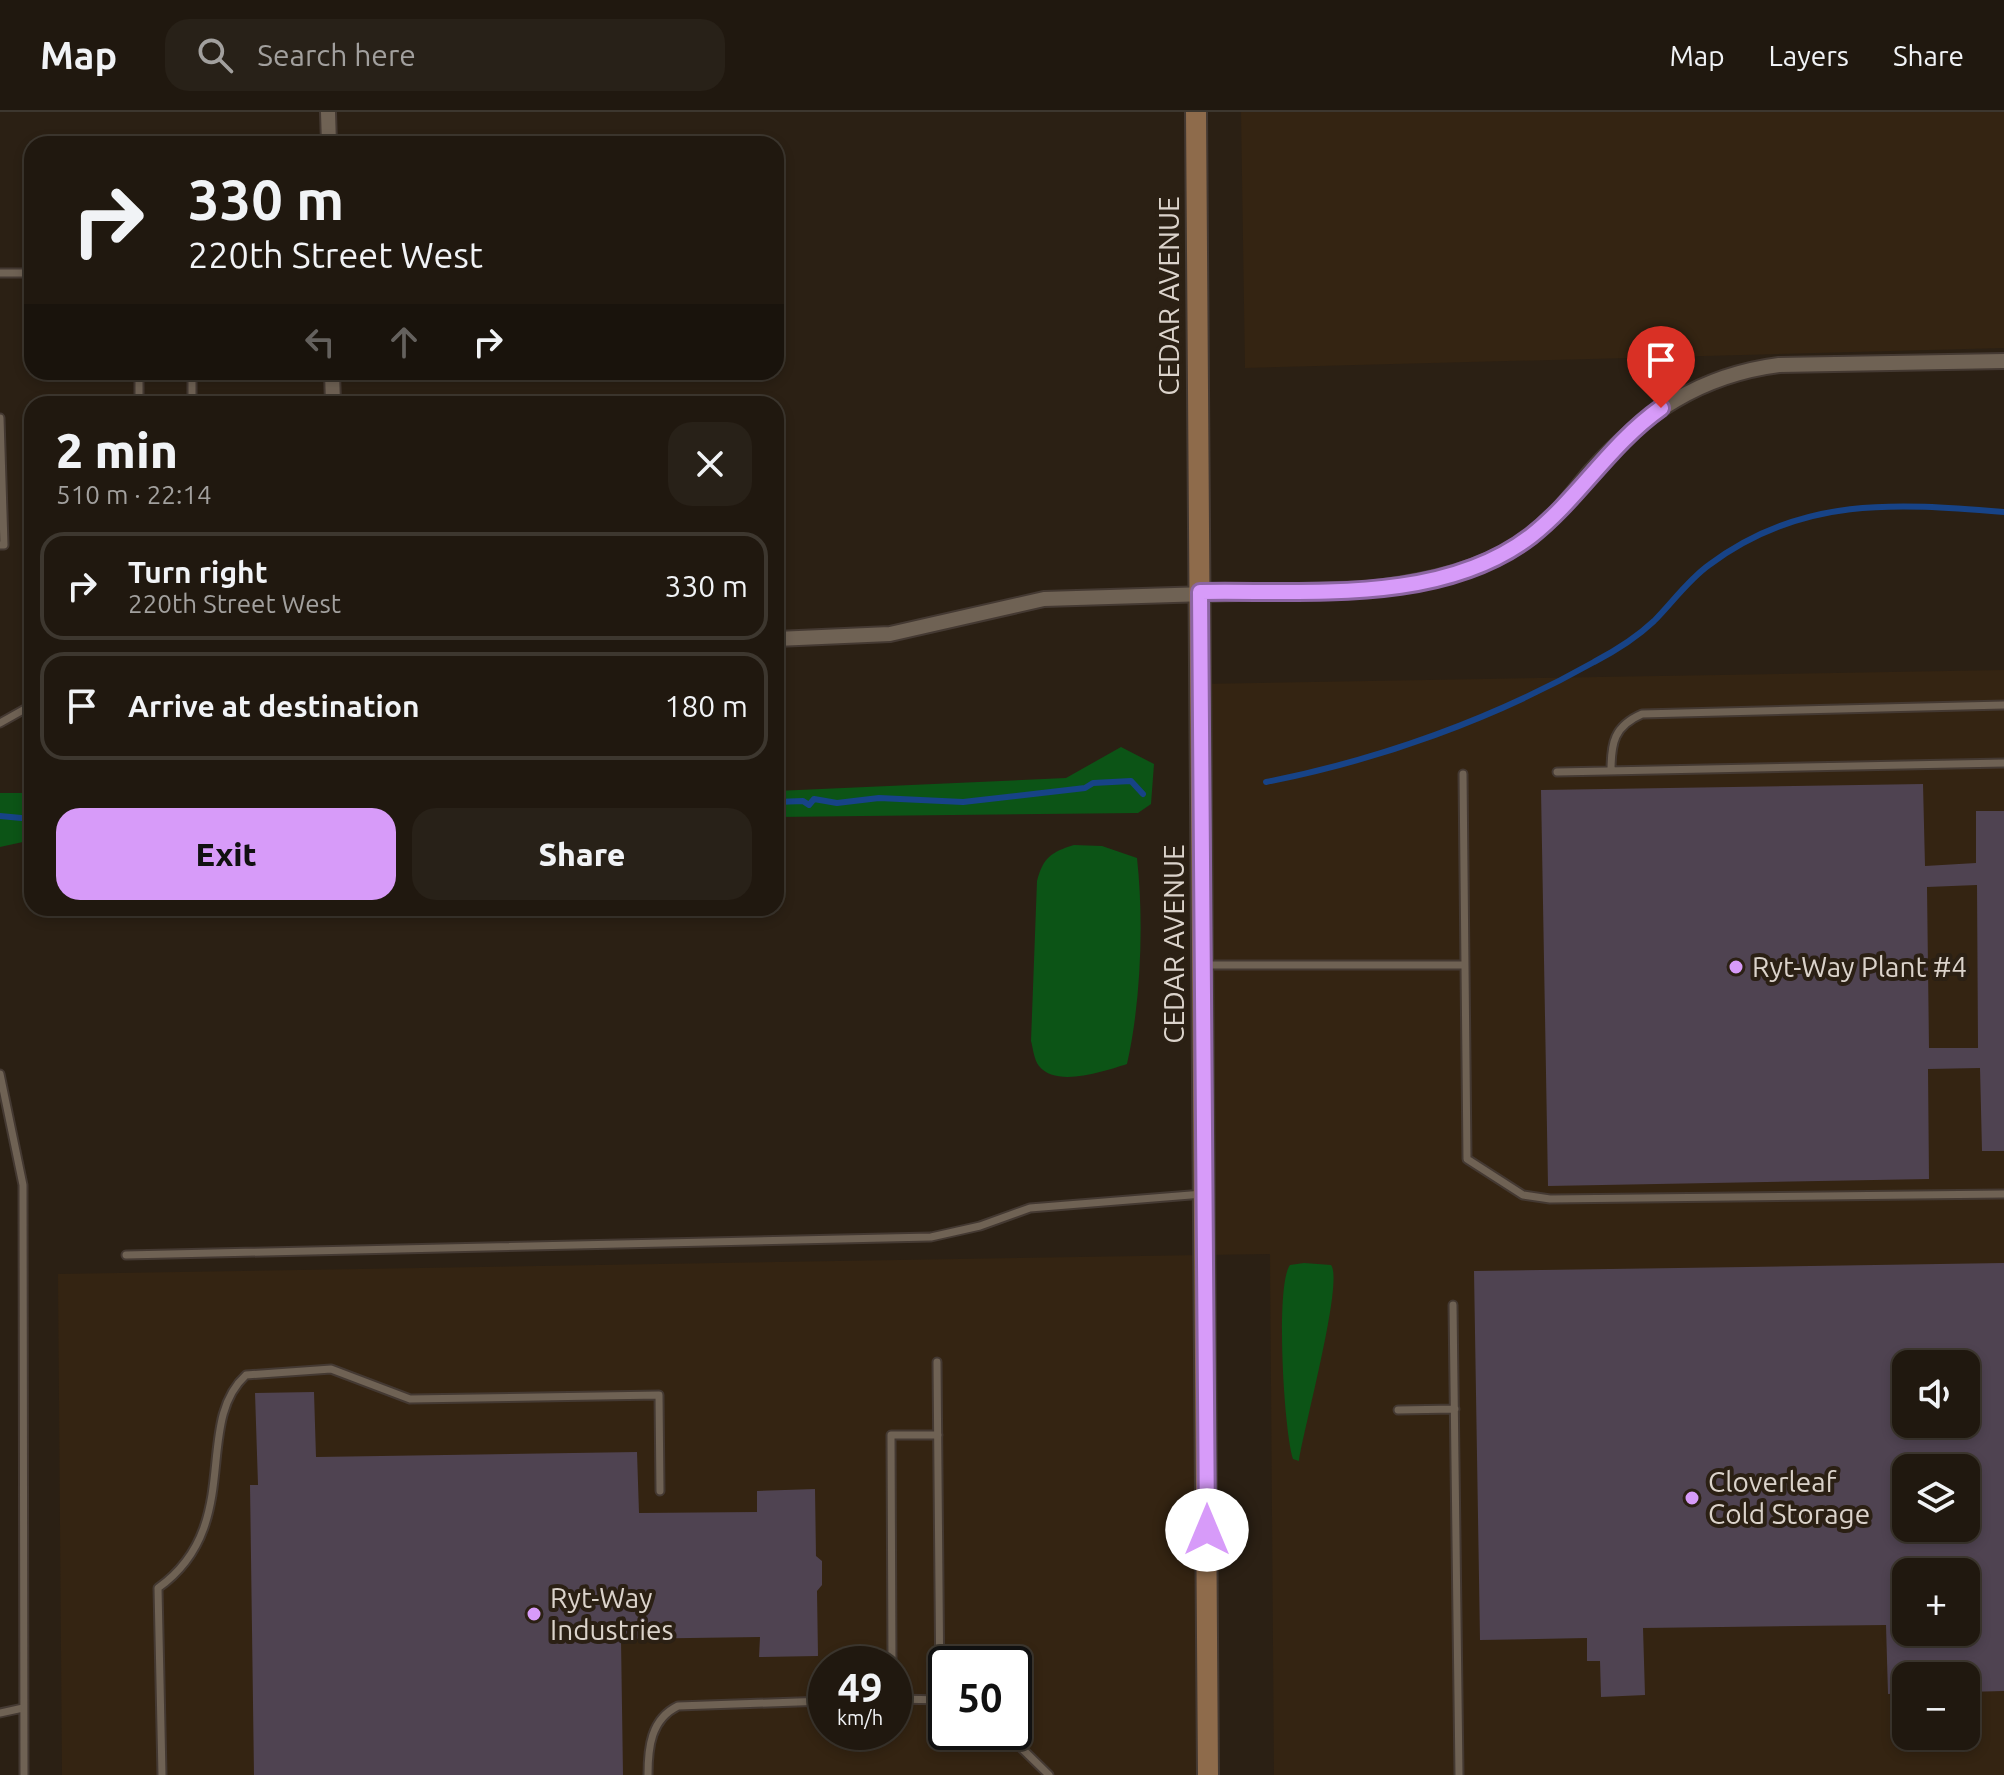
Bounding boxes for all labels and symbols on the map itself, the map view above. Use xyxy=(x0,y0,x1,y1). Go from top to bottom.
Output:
street label: CEDAR AVENUE xyxy=(1153,196,1184,396)
pin xyxy=(1627,326,1695,408)
street label: CEDAR AVENUE xyxy=(1158,844,1189,1044)
place label: Ryt-Way Plant #4 xyxy=(1752,951,1967,982)
marker: Ryt-Way Plant #4 xyxy=(1727,958,1745,976)
place label: Cloverleaf Cold Storage xyxy=(1708,1466,1870,1529)
position arrow xyxy=(1165,1488,1249,1572)
marker: Cloverleaf Cold Storage xyxy=(1683,1489,1701,1507)
place label: Ryt-Way Industries xyxy=(550,1582,674,1645)
marker: Ryt-Way Industries xyxy=(525,1605,543,1623)
speed limit sign: 50 xyxy=(928,1646,1032,1750)

